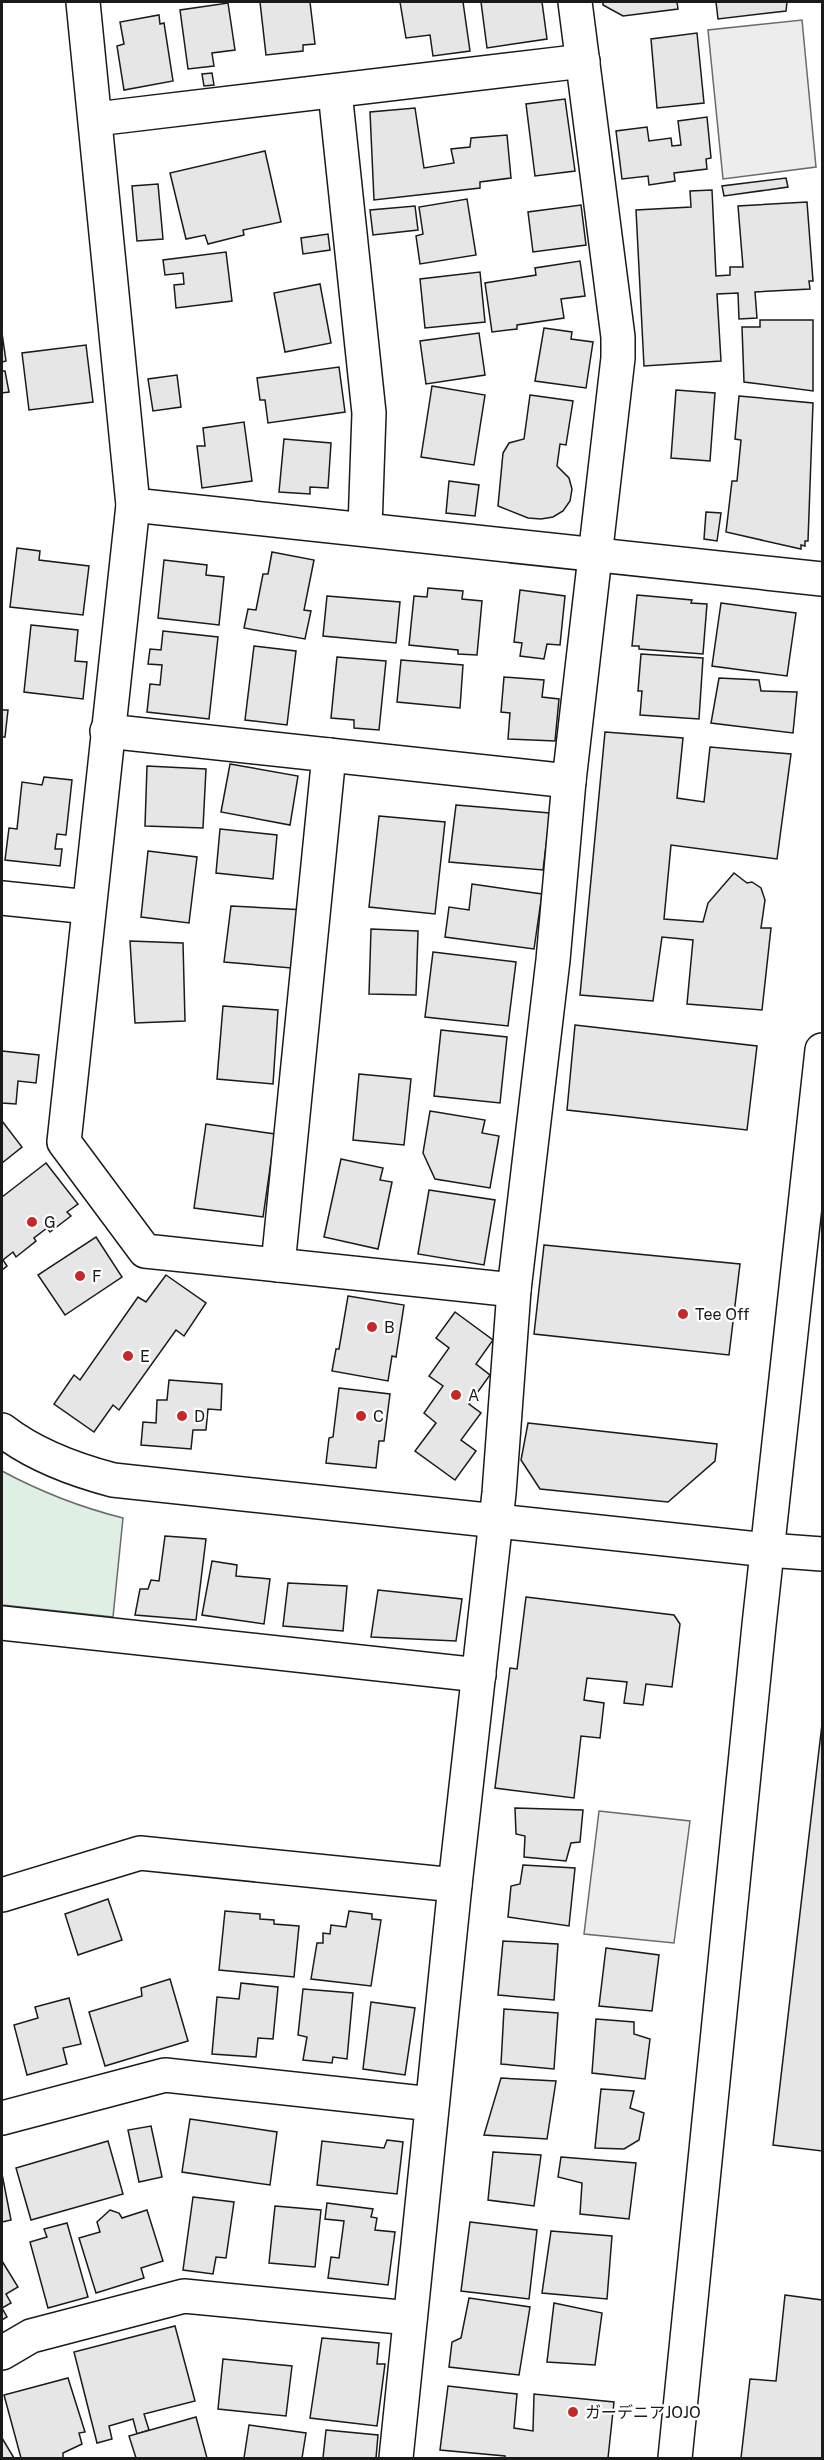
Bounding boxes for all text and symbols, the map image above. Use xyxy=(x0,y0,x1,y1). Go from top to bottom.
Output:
place label: G xyxy=(44,1213,56,1232)
marker: G xyxy=(25,1215,39,1229)
place label: F xyxy=(92,1267,102,1286)
marker: F xyxy=(73,1269,87,1283)
place label: Tee Off xyxy=(695,1305,749,1324)
marker: Tee Off xyxy=(676,1307,690,1321)
place label: B xyxy=(384,1318,395,1337)
marker: B xyxy=(365,1320,379,1334)
place label: E xyxy=(140,1347,150,1366)
marker: E xyxy=(121,1349,135,1363)
place label: A xyxy=(468,1386,479,1405)
marker: A xyxy=(449,1388,463,1402)
place label: D xyxy=(194,1407,205,1426)
place label: C xyxy=(373,1407,384,1426)
marker: D xyxy=(175,1409,189,1423)
marker: C xyxy=(354,1409,368,1423)
place label: ガーデニアJOJO xyxy=(585,2403,701,2422)
marker: ガーデニアJOJO xyxy=(566,2405,580,2419)

